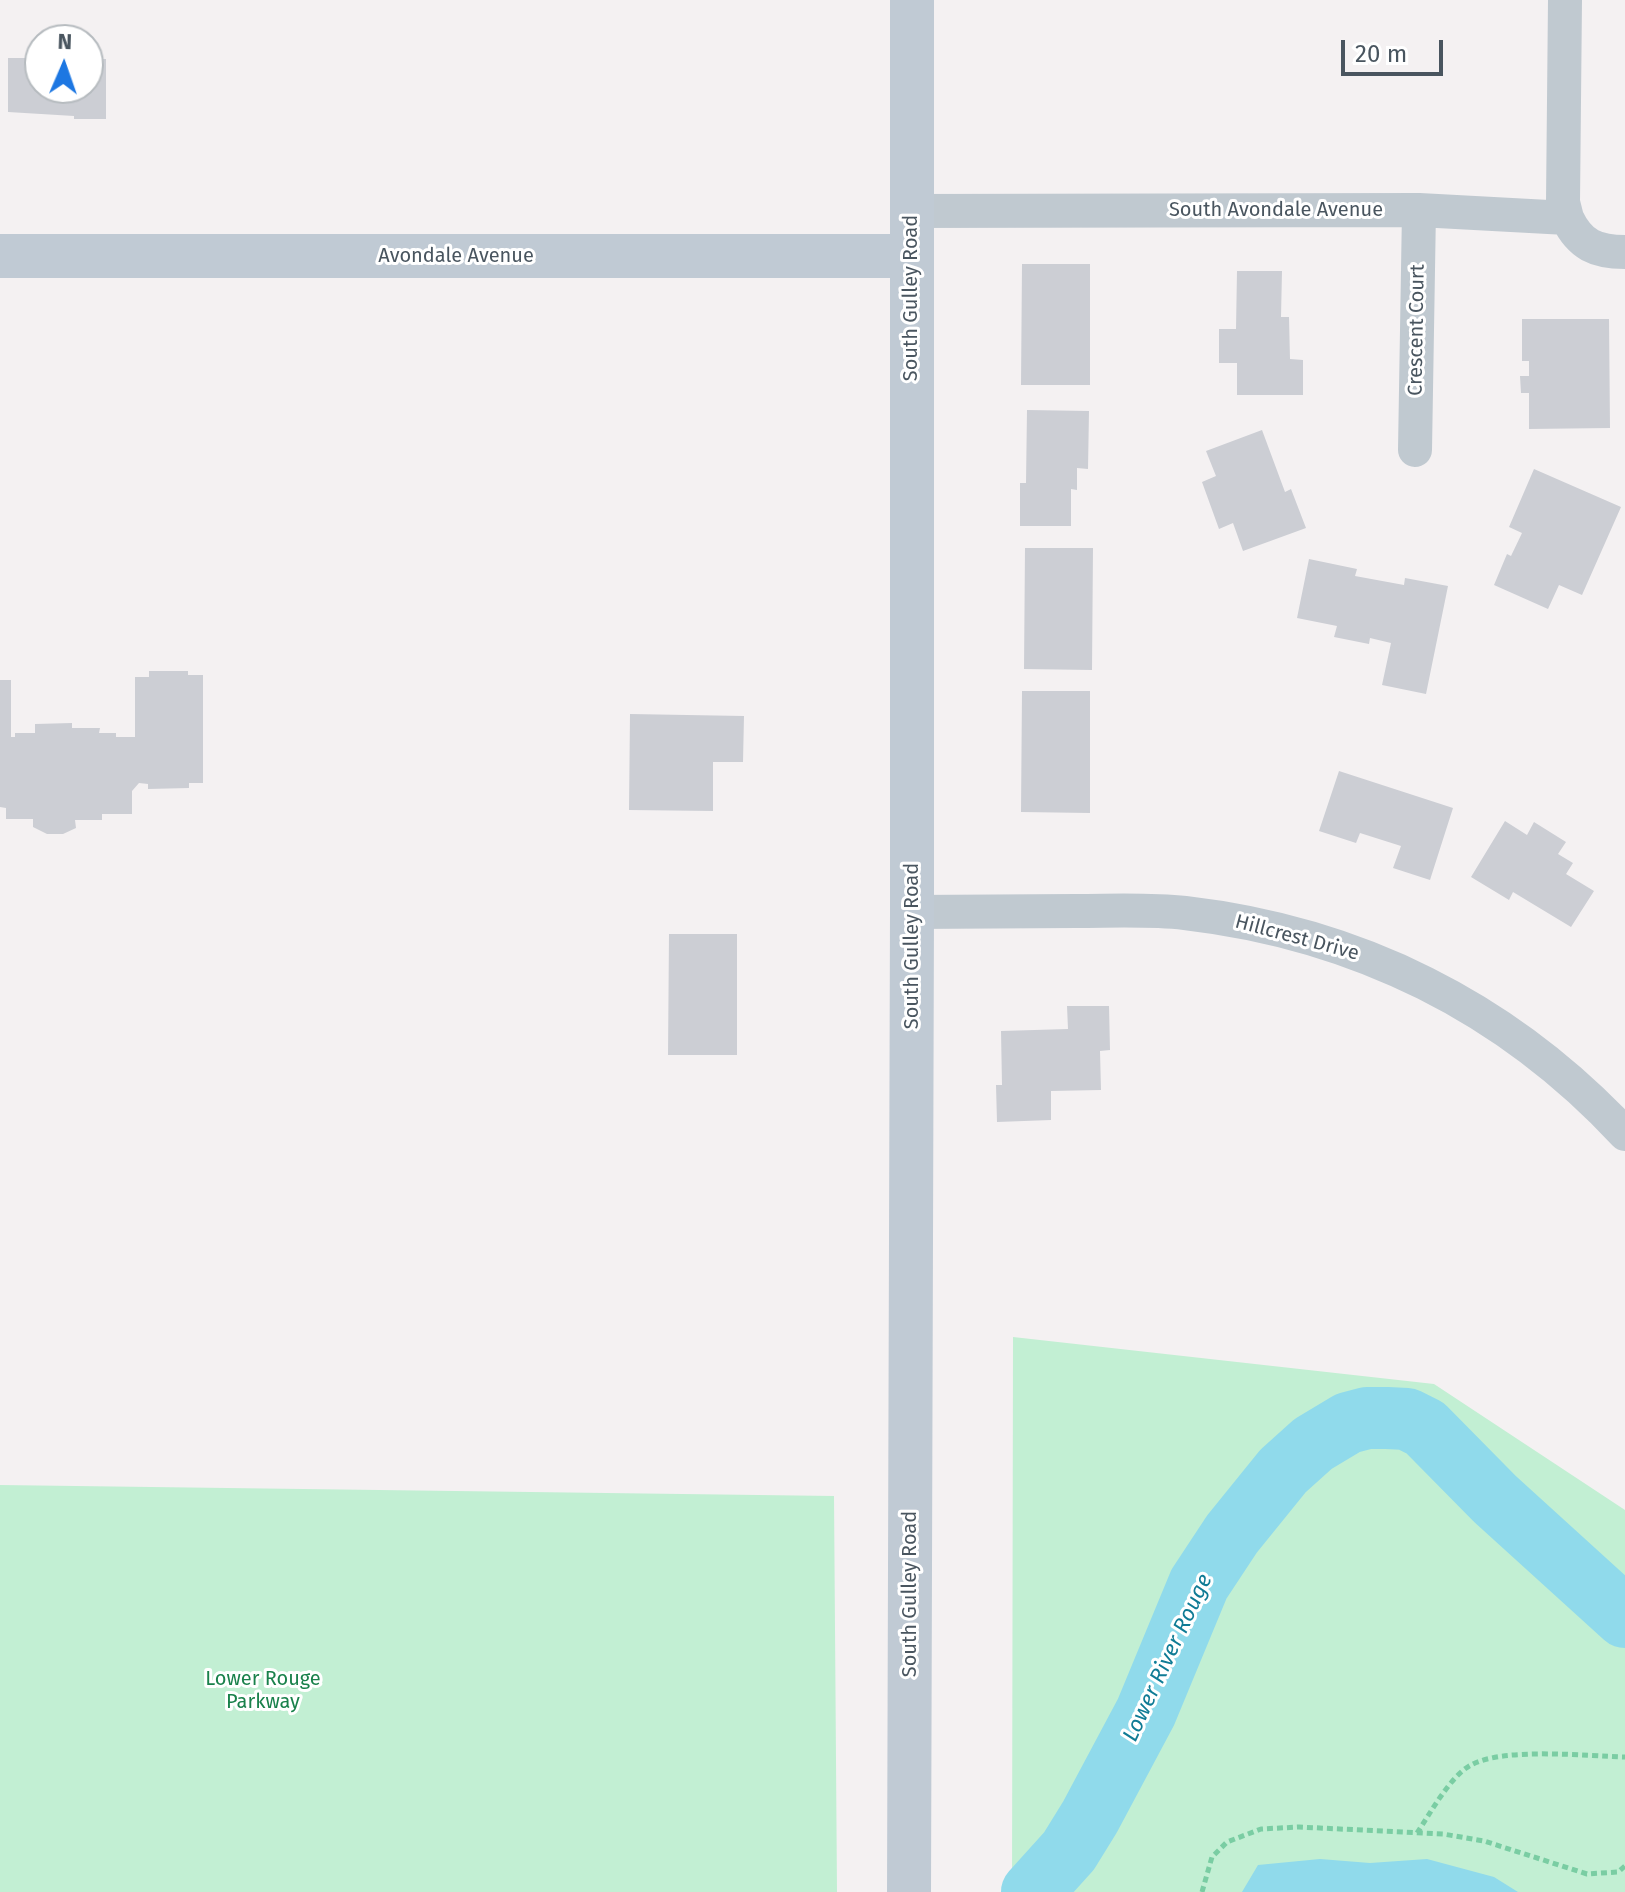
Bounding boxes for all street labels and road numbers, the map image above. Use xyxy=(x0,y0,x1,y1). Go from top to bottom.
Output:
street label: South Avondale Avenue xyxy=(1169,198,1383,222)
street label: South Gulley Road xyxy=(899,215,923,381)
street label: Avondale Avenue xyxy=(378,244,534,268)
street label: Crescent Court xyxy=(1404,264,1430,396)
street label: South Gulley Road xyxy=(900,863,924,1029)
street label: Hillcrest Drive xyxy=(1232,910,1362,966)
street label: South Gulley Road xyxy=(898,1511,922,1677)

